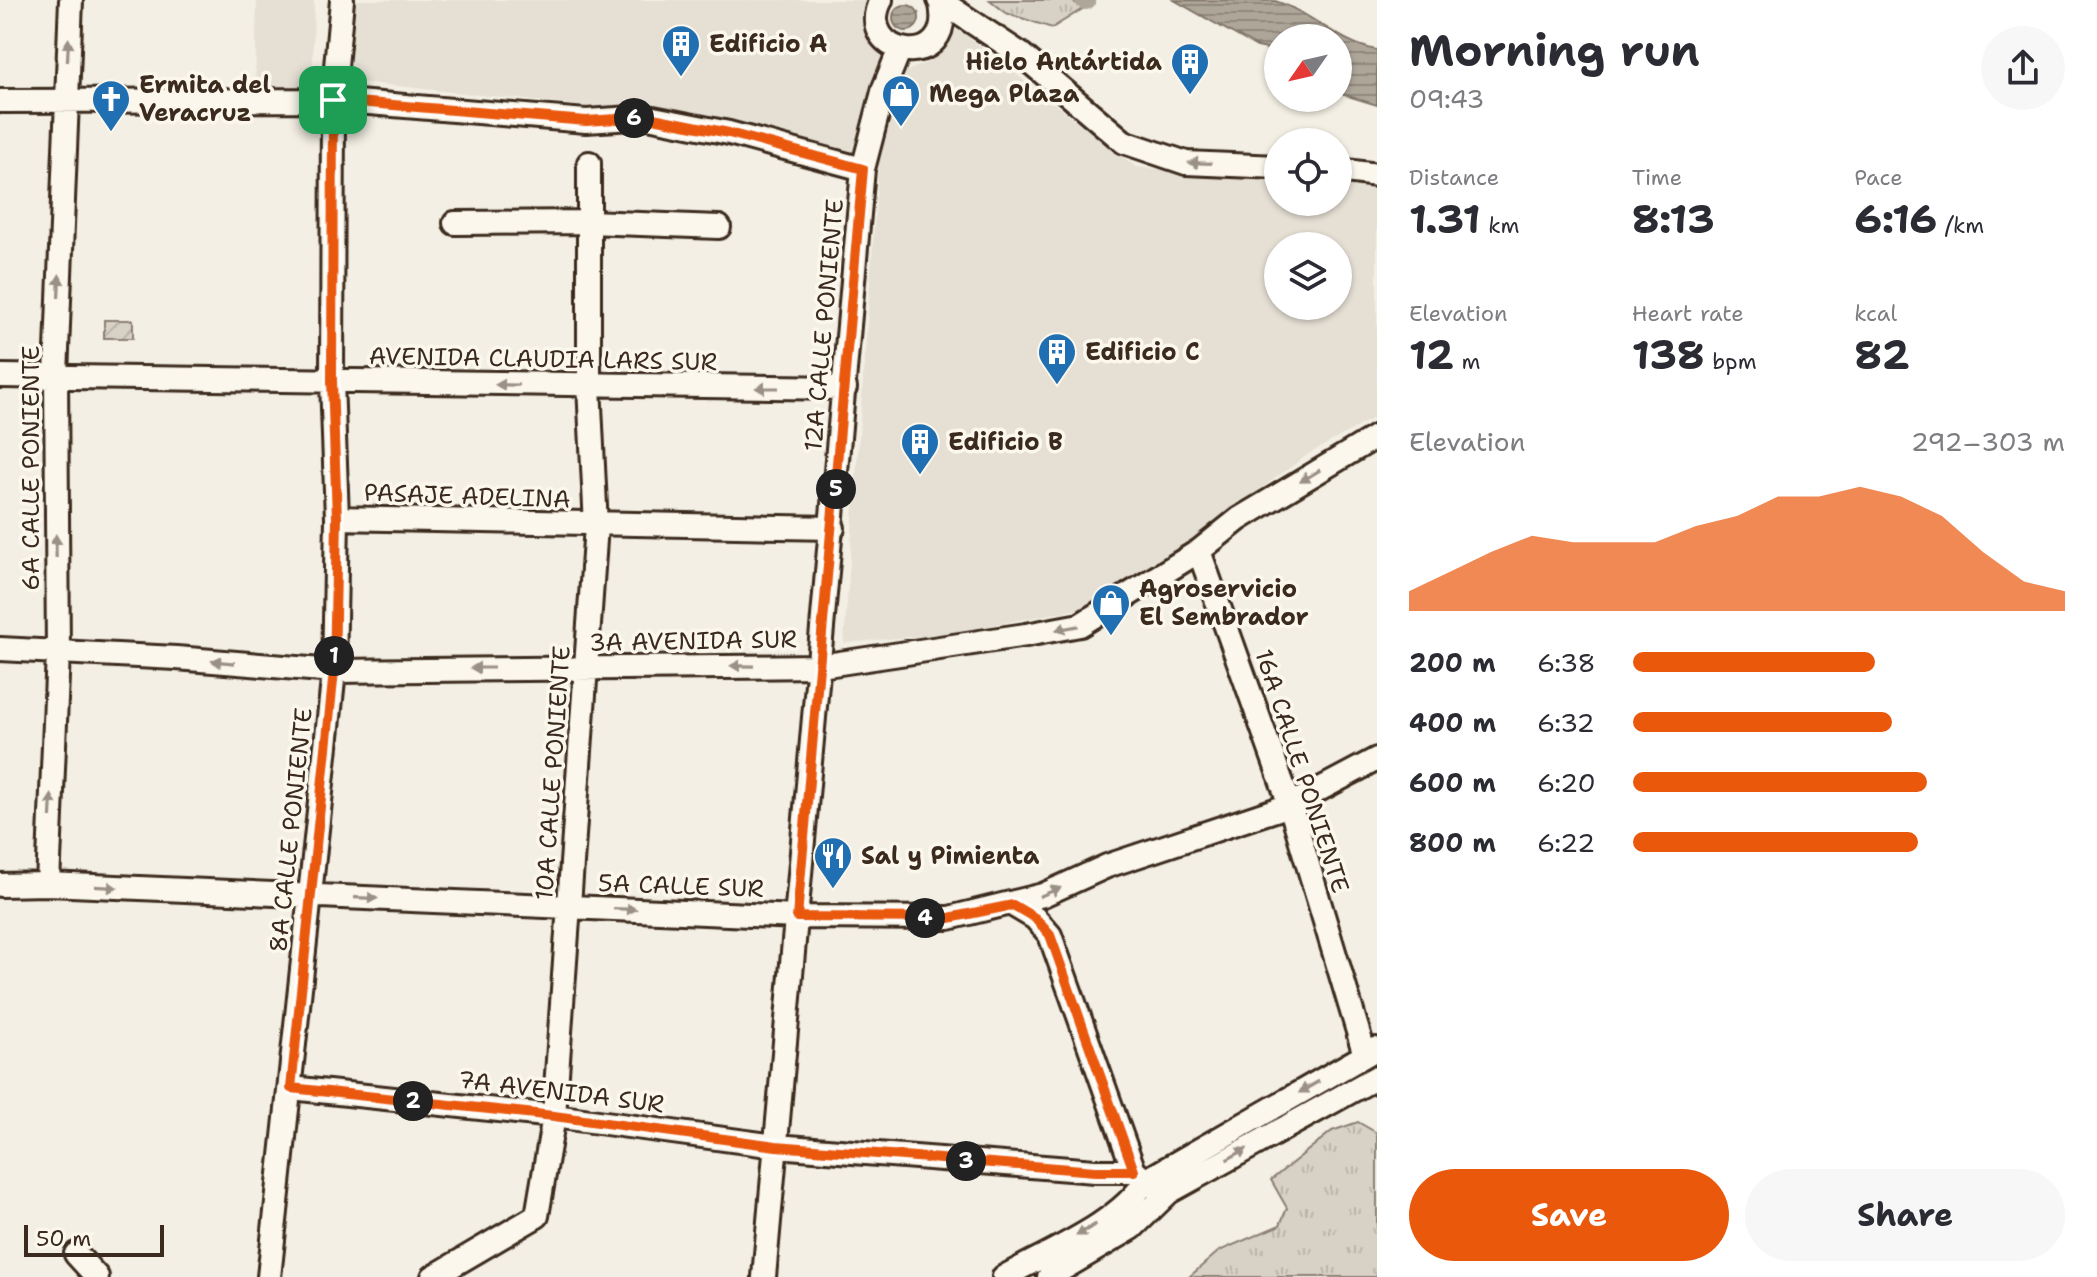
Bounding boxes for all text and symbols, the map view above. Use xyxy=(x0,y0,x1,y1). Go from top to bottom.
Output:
text: Morning run xyxy=(1409,21,1700,80)
building icon: Edificio A xyxy=(660,23,702,78)
north arrow xyxy=(1264,24,1352,112)
map controls xyxy=(1264,24,1352,320)
button: share xyxy=(1981,26,2065,110)
place label: Edificio A xyxy=(709,28,827,60)
one-way arrow xyxy=(62,37,75,62)
building icon: Hielo Antártida xyxy=(1169,41,1211,96)
place label: Hielo Antártida xyxy=(966,46,1163,78)
pin xyxy=(299,66,367,134)
place label: Ermita del Veracruz xyxy=(139,69,271,129)
shop icon: Mega Plaza xyxy=(880,73,922,128)
church icon: Ermita del Veracruz xyxy=(90,78,132,133)
icon: arrive xyxy=(311,78,355,122)
place label: Mega Plaza xyxy=(929,78,1080,110)
text: 09:43 xyxy=(1409,81,1484,116)
pin: 6 xyxy=(614,98,654,138)
text: 6 xyxy=(626,103,642,132)
button: locate xyxy=(1264,128,1352,216)
one-way arrow xyxy=(1187,157,1212,170)
text: Distance xyxy=(1409,163,1499,192)
text: Time xyxy=(1632,163,1682,192)
text: Pace xyxy=(1854,163,1903,192)
text: 1.31 xyxy=(1409,192,1481,246)
text: 8:13 xyxy=(1632,192,1715,246)
text: 6:16 xyxy=(1854,192,1937,246)
street label: 12A CALLE PONIENTE xyxy=(797,197,851,453)
text: km xyxy=(1481,211,1519,240)
text: /km xyxy=(1937,211,1984,240)
button: layers xyxy=(1264,232,1352,320)
one-way arrow xyxy=(53,273,66,298)
text: Elevation xyxy=(1409,299,1507,328)
text: Heart rate xyxy=(1632,299,1744,328)
text: kcal xyxy=(1854,299,1897,328)
text: 12 xyxy=(1409,328,1454,382)
text: 138 xyxy=(1632,328,1705,382)
text: 82 xyxy=(1854,328,1910,382)
building icon: Edificio C xyxy=(1036,331,1078,386)
place label: Edificio C xyxy=(1085,336,1200,368)
street label: AVENIDA CLAUDIA LARS SUR xyxy=(369,340,717,378)
street label: 6A CALLE PONIENTE xyxy=(15,345,47,591)
text: m xyxy=(1454,347,1480,376)
text: bpm xyxy=(1705,347,1757,376)
one-way arrow xyxy=(494,379,519,391)
one-way arrow xyxy=(754,382,779,394)
building icon: Edificio B xyxy=(899,421,941,476)
text: Elevation xyxy=(1409,424,1525,459)
text: 292–303 m xyxy=(1911,424,2065,459)
place label: Edificio B xyxy=(948,426,1063,458)
pin: 5 xyxy=(816,469,856,509)
one-way arrow xyxy=(1299,469,1321,483)
text: 5 xyxy=(829,474,843,503)
street label: PASAJE ADELINA xyxy=(363,476,571,516)
one-way arrow xyxy=(50,533,62,558)
place label: Agroservicio El Sembrador xyxy=(1139,573,1309,633)
shop icon: Agroservicio El Sembrador xyxy=(1090,582,1132,637)
one-way arrow xyxy=(1054,622,1079,634)
street label: 3A AVENIDA SUR xyxy=(589,623,797,659)
pin: 1 xyxy=(314,636,354,676)
text: 1 xyxy=(329,641,339,670)
street label: 10A CALLE PONIENTE xyxy=(528,645,578,901)
street label: 16A CALLE PONIENTE xyxy=(1247,645,1357,897)
text: 200 m xyxy=(1409,645,1496,680)
text: 6:38 xyxy=(1537,645,1596,680)
one-way arrow xyxy=(210,655,235,668)
one-way arrow xyxy=(729,659,754,672)
one-way arrow xyxy=(469,662,494,674)
text: 400 m xyxy=(1409,705,1496,740)
text: 6:32 xyxy=(1537,705,1595,740)
street label: 8A CALLE PONIENTE xyxy=(262,706,320,954)
text: 600 m xyxy=(1409,765,1496,800)
text: 6:20 xyxy=(1537,765,1596,800)
one-way arrow xyxy=(45,793,58,818)
text: 800 m xyxy=(1409,825,1496,860)
text: 6:22 xyxy=(1537,825,1595,860)
restaurant icon: Sal y Pimienta xyxy=(812,835,854,890)
place label: Sal y Pimienta xyxy=(861,840,1040,872)
street label: 5A CALLE SUR xyxy=(598,867,764,905)
one-way arrow xyxy=(94,880,119,893)
one-way arrow xyxy=(1038,885,1061,898)
one-way arrow xyxy=(354,892,379,905)
pin: 4 xyxy=(905,898,945,938)
one-way arrow xyxy=(613,903,638,916)
text: 4 xyxy=(917,903,933,932)
street label: 7A AVENIDA SUR xyxy=(456,1063,666,1121)
one-way arrow xyxy=(1298,1080,1320,1094)
pin: 2 xyxy=(393,1081,433,1121)
text: 2 xyxy=(405,1086,421,1115)
pin: 3 xyxy=(946,1141,986,1181)
text: 3 xyxy=(958,1146,974,1175)
one-way arrow xyxy=(1226,1147,1249,1161)
button: Save xyxy=(1409,1169,1729,1261)
button: Share xyxy=(1745,1169,2065,1261)
scale bar xyxy=(24,1221,164,1257)
one-way arrow xyxy=(1075,1223,1098,1237)
text: 50 m xyxy=(36,1224,91,1253)

